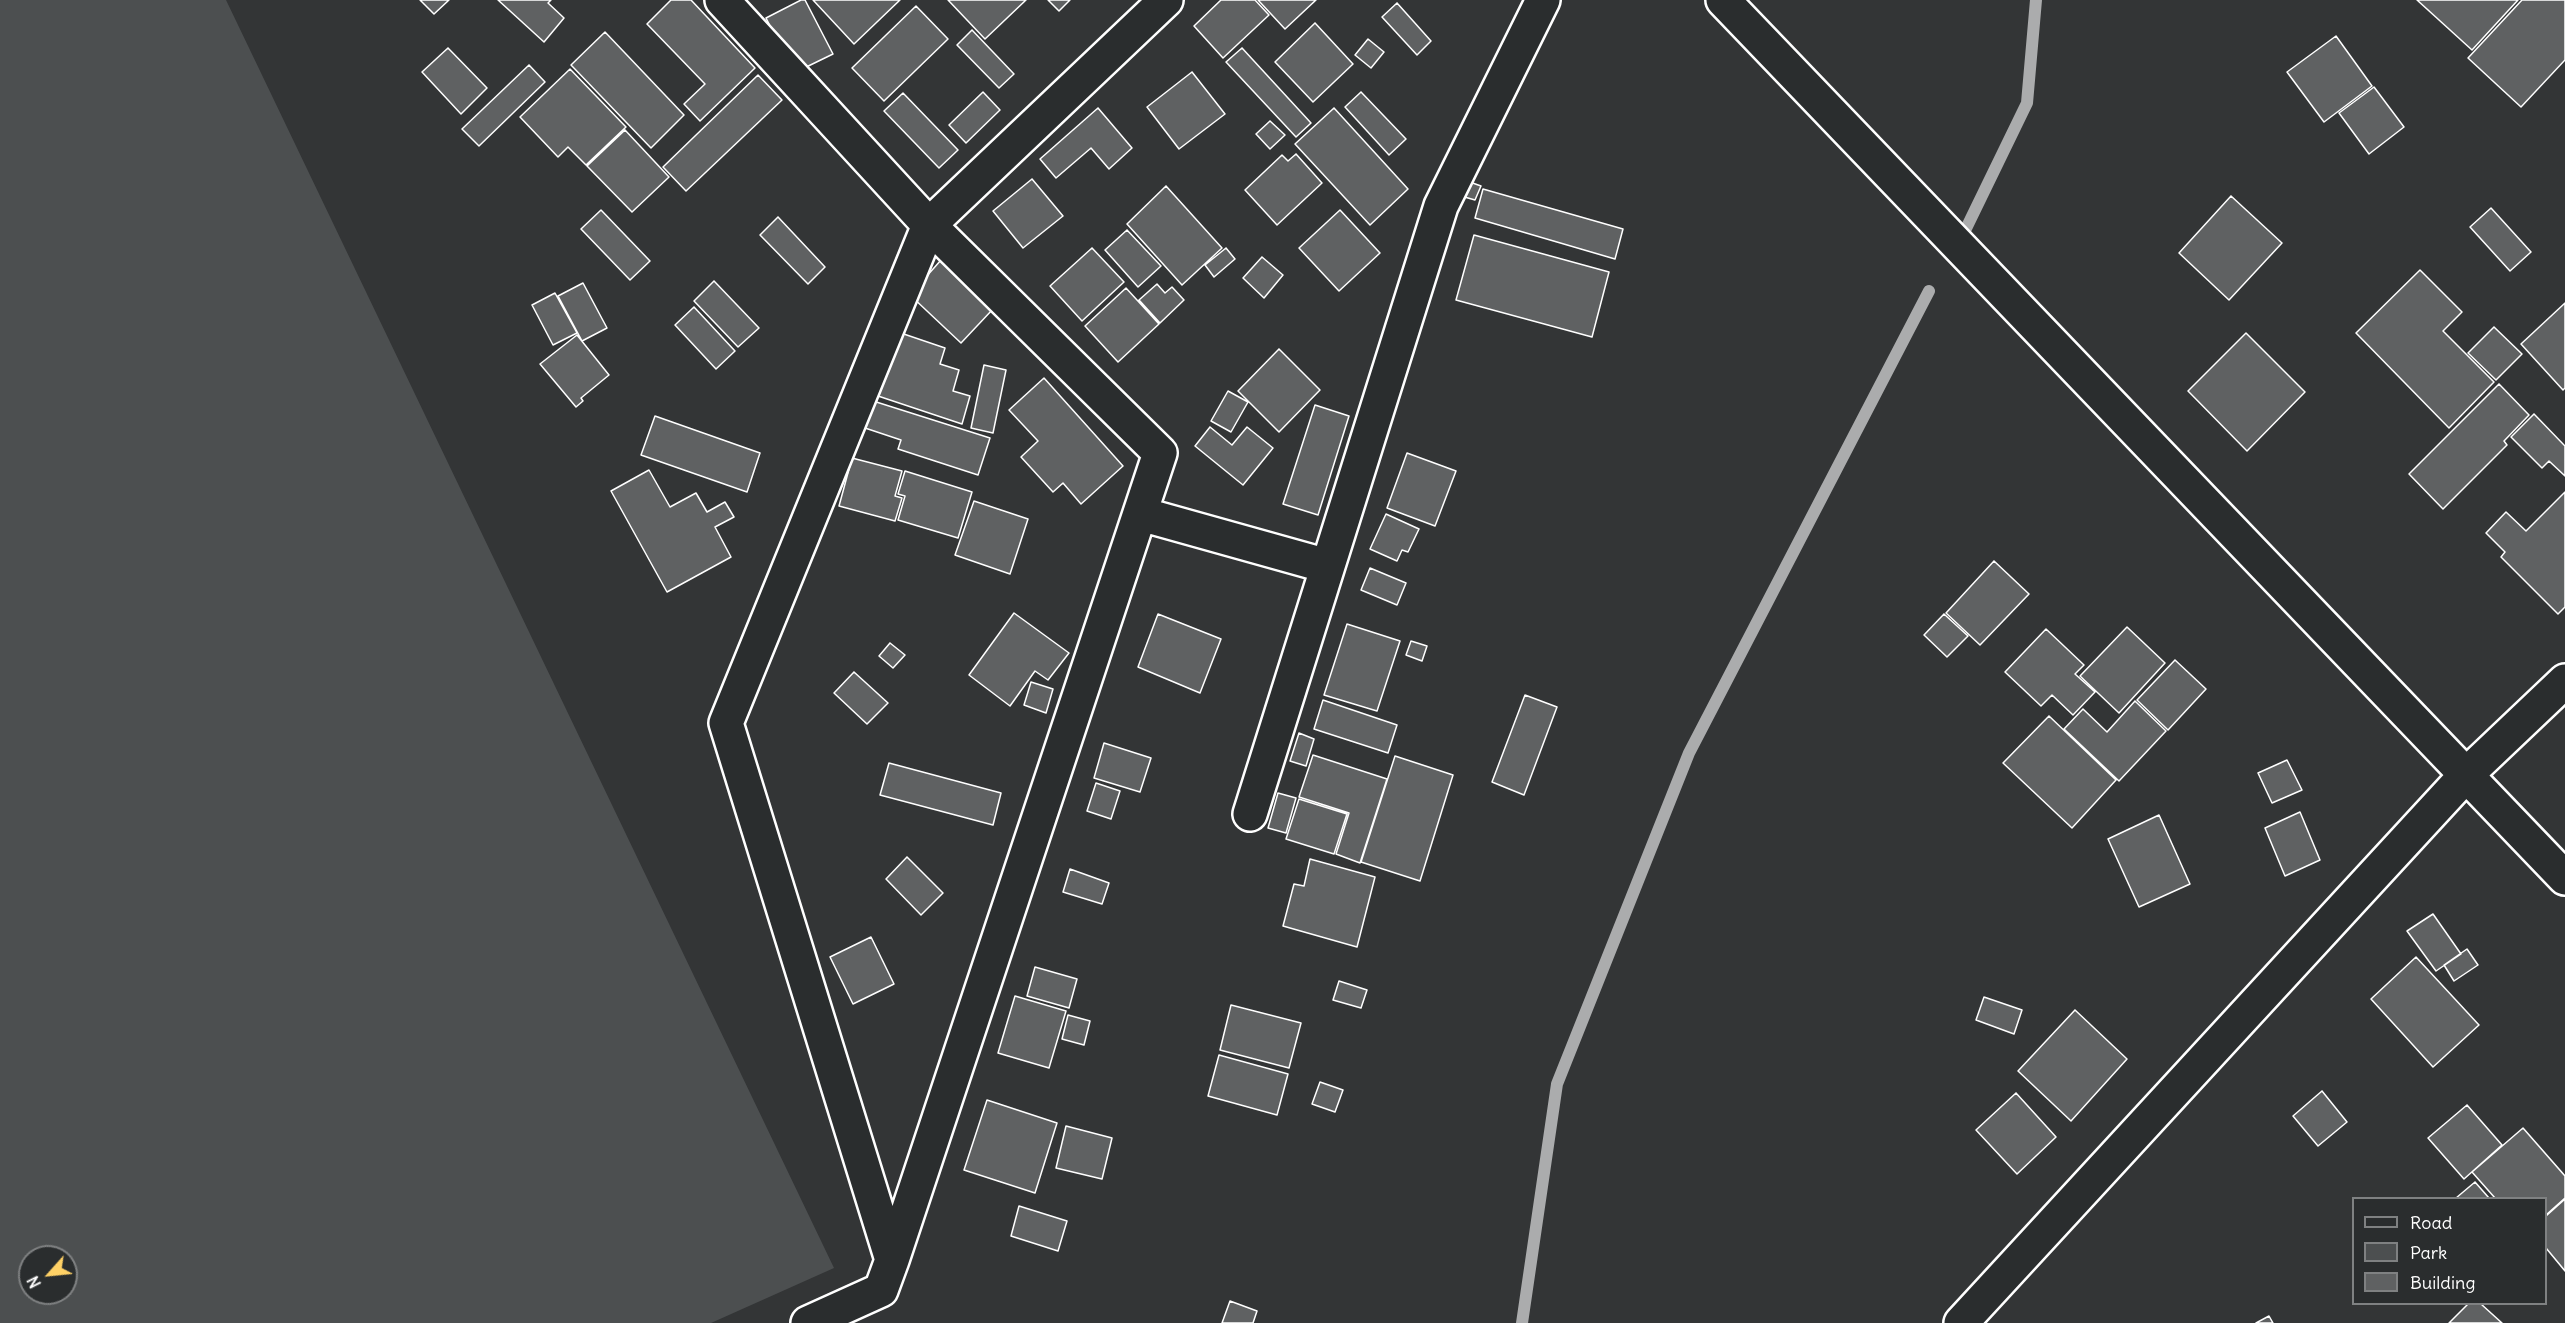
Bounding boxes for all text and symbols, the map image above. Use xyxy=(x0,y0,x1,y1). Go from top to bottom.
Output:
legend xyxy=(2352,1197,2547,1305)
text: Road xyxy=(2410,1211,2452,1234)
text: Park xyxy=(2410,1241,2447,1264)
north arrow xyxy=(18,1245,78,1305)
text: Building xyxy=(2410,1271,2475,1294)
text: N xyxy=(22,1273,45,1292)

